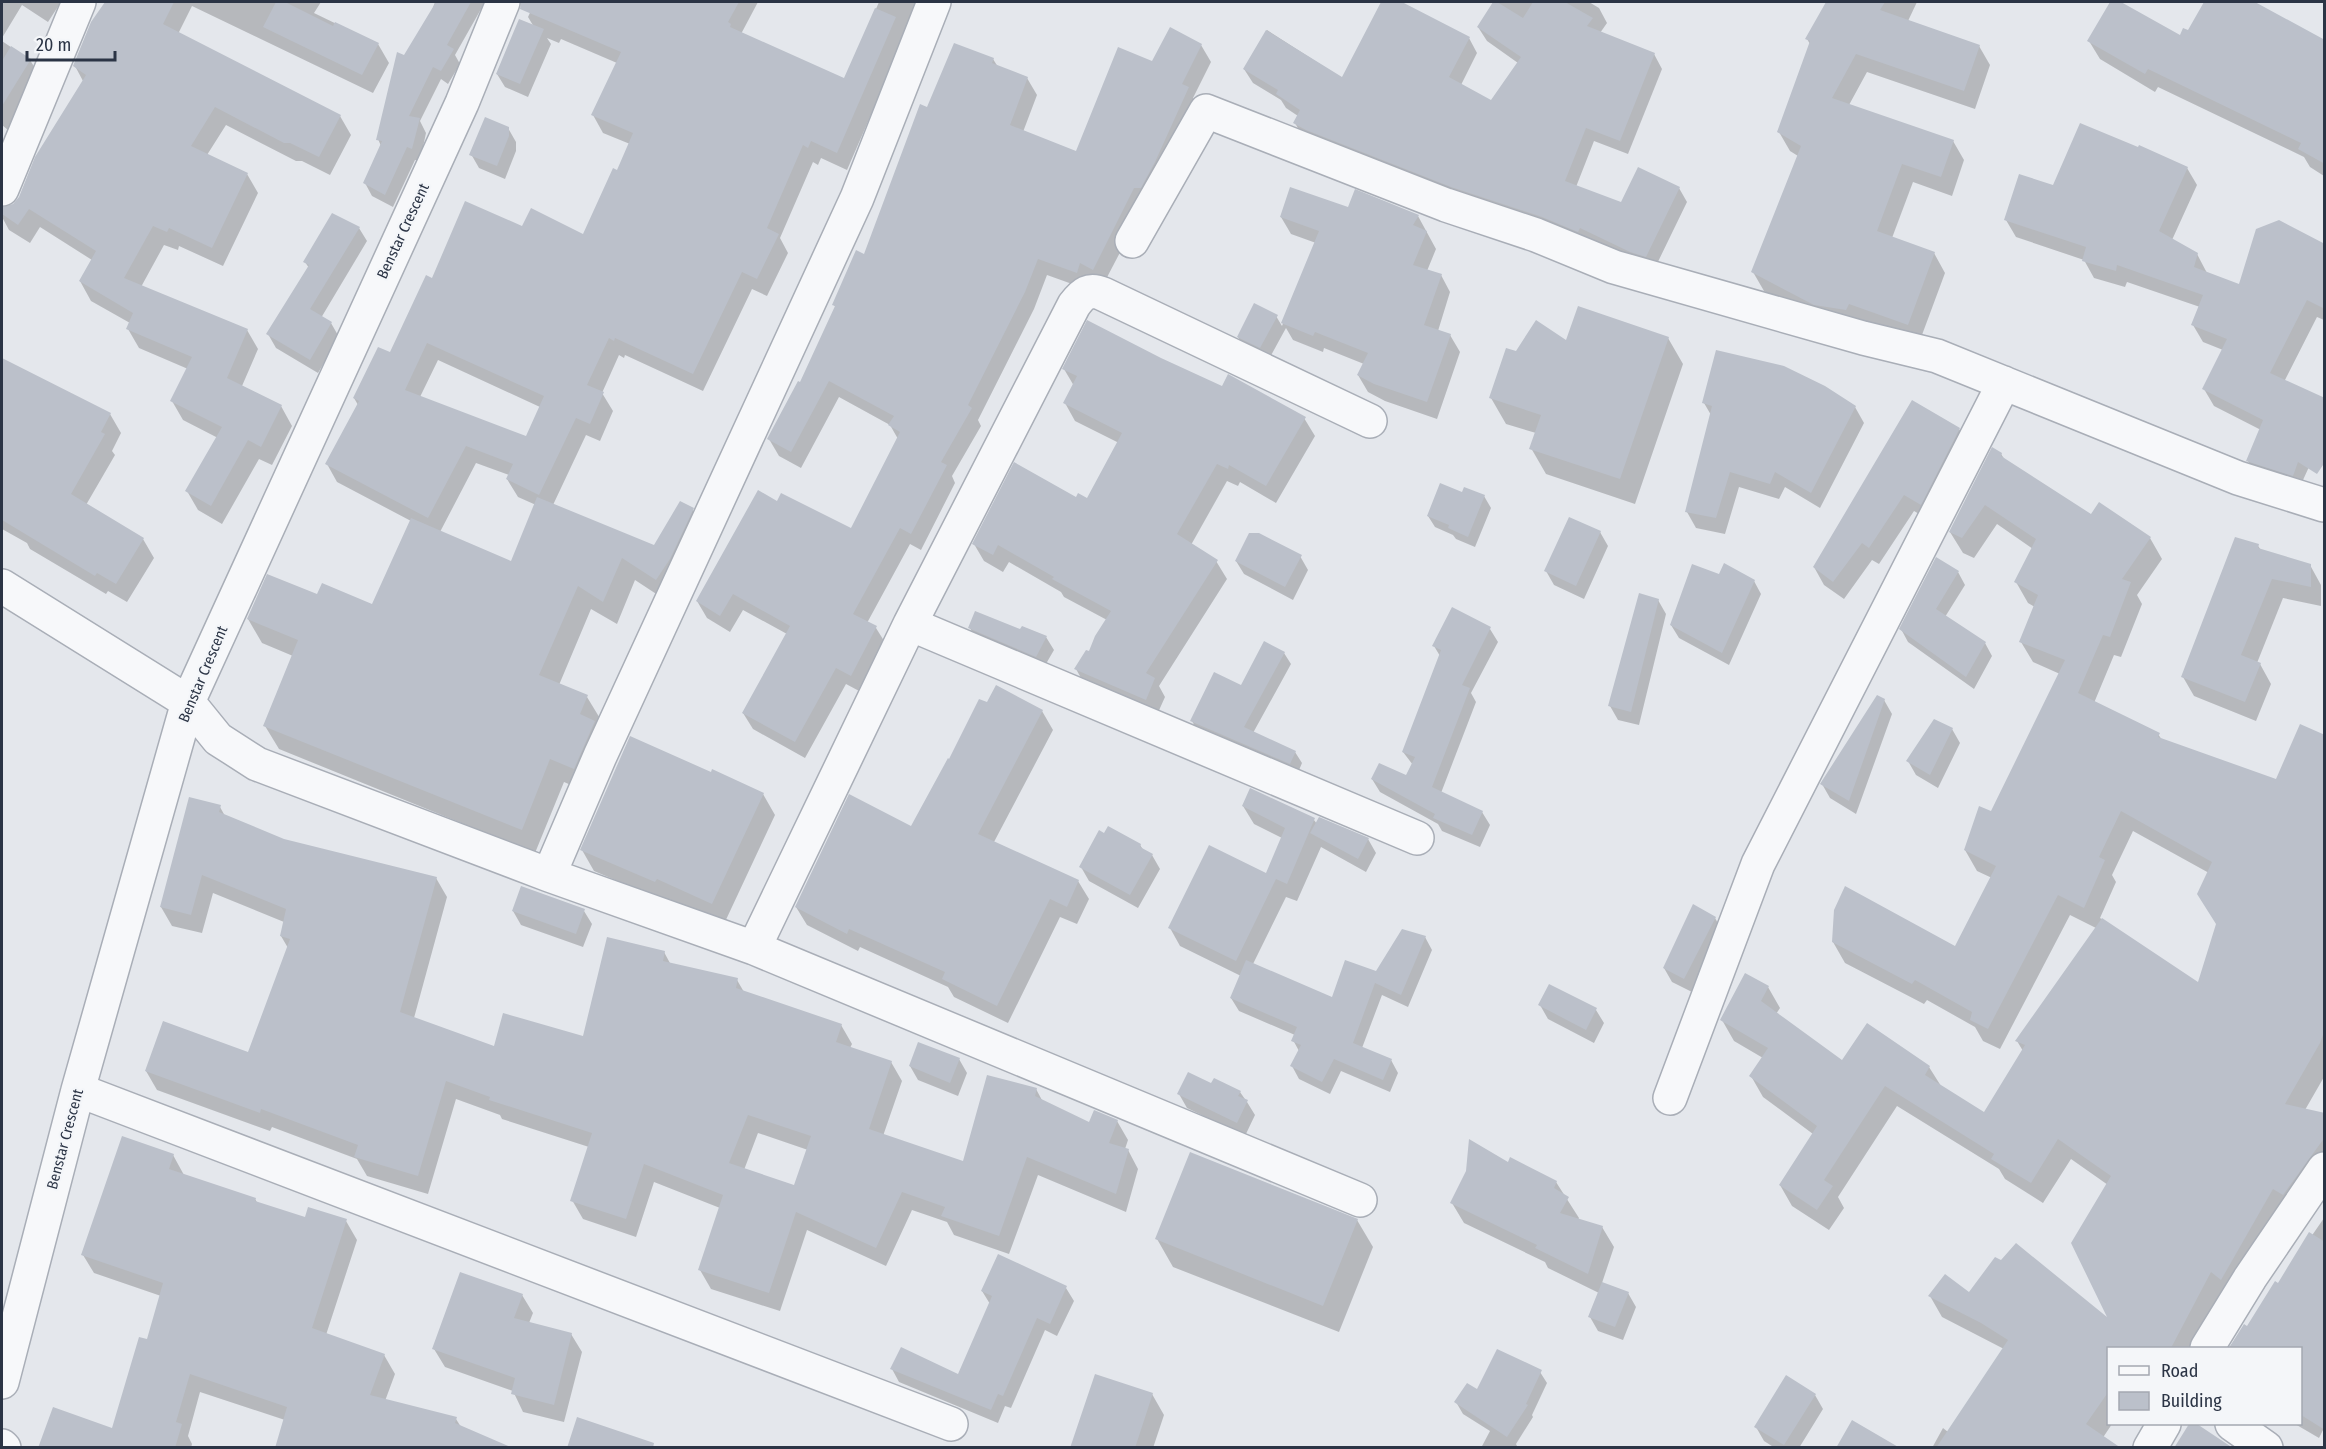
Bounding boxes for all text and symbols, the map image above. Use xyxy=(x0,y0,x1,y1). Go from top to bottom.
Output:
scale bar xyxy=(27,24,116,62)
text: 20 m xyxy=(36,34,71,56)
street label: Benstar Crescent xyxy=(373,180,433,282)
street label: Benstar Crescent xyxy=(175,623,231,725)
street label: Benstar Crescent xyxy=(43,1087,87,1191)
legend xyxy=(2107,1347,2302,1425)
text: Road xyxy=(2161,1360,2198,1382)
text: Building xyxy=(2161,1390,2222,1412)

